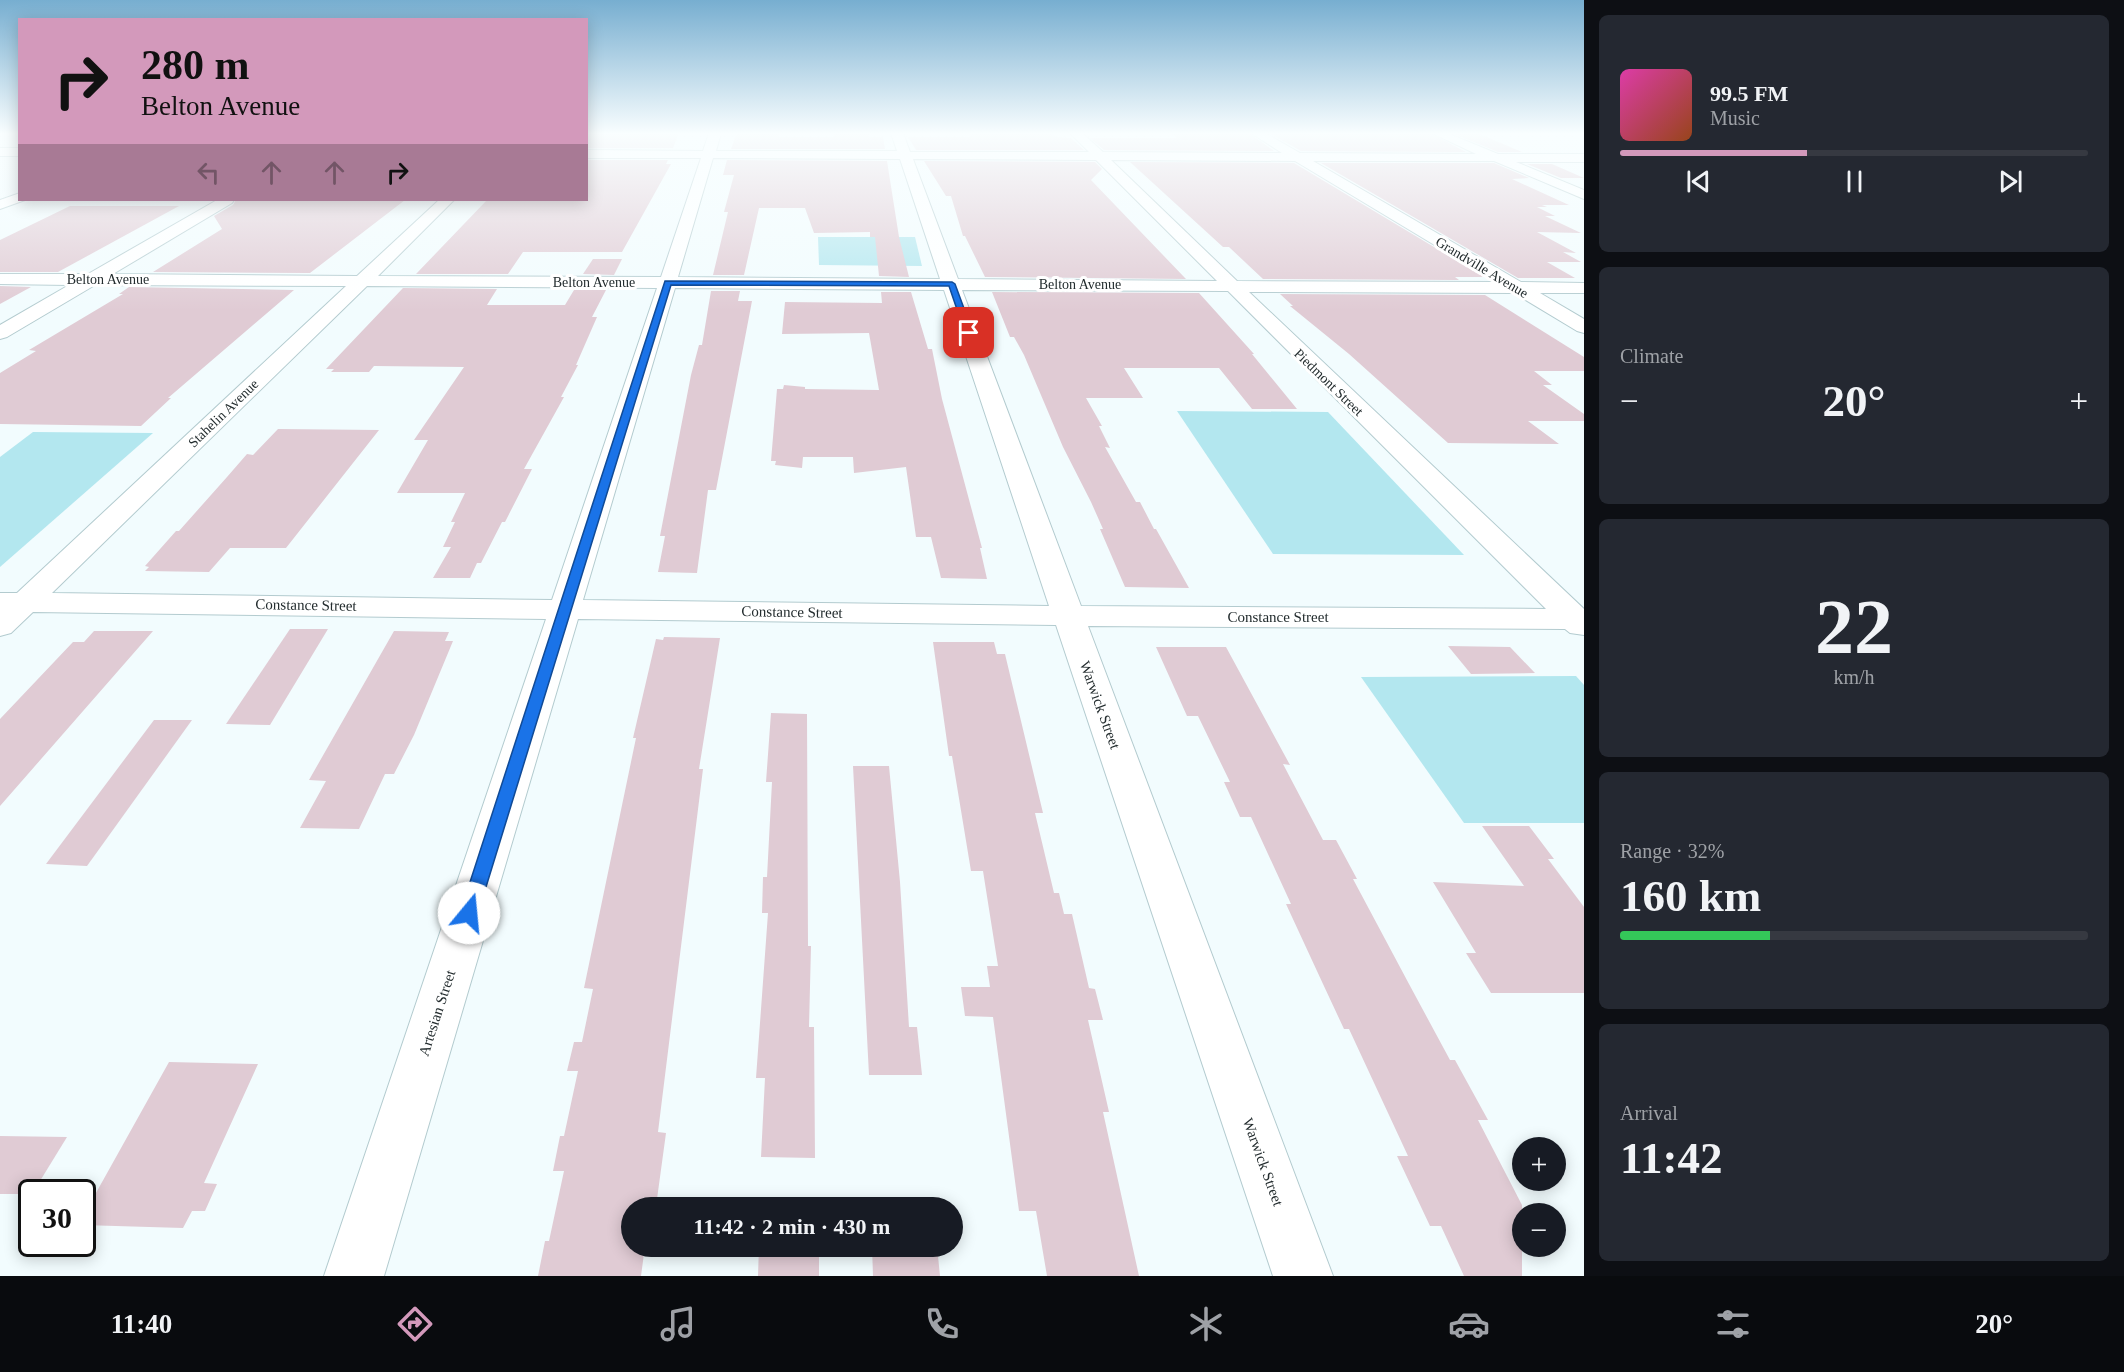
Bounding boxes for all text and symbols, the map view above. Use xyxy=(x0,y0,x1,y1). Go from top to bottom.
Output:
icon: right xyxy=(42,42,120,120)
text: 280 m xyxy=(141,42,250,88)
text: 99.5 FM xyxy=(1710,81,1788,106)
text: Belton Avenue xyxy=(141,91,300,121)
text: Music xyxy=(1710,107,1760,129)
icon: left xyxy=(192,156,225,189)
icon: ahead xyxy=(255,156,288,189)
icon: ahead xyxy=(318,156,351,189)
icon: right xyxy=(381,156,414,189)
icon: previous xyxy=(1682,165,1715,198)
icon: pause xyxy=(1838,165,1871,198)
icon: next xyxy=(1994,165,2027,198)
street label: Grandville Avenue xyxy=(1433,234,1531,301)
street label: Belton Avenue xyxy=(67,272,149,287)
street label: Belton Avenue xyxy=(553,275,635,290)
street label: Belton Avenue xyxy=(1039,277,1121,292)
pin xyxy=(943,307,994,358)
icon: arrive xyxy=(952,316,985,349)
text: Climate xyxy=(1620,345,1683,367)
street label: Piedmont Street xyxy=(1291,346,1366,419)
street label: Stahelin Avenue xyxy=(185,376,261,450)
text: 20° xyxy=(1823,376,1886,426)
text: − xyxy=(1620,383,1639,419)
text: + xyxy=(2069,383,2088,419)
text: 22 xyxy=(1815,583,1893,670)
street label: Constance Street xyxy=(255,596,358,614)
street label: Constance Street xyxy=(741,603,844,621)
street label: Constance Street xyxy=(1227,609,1329,625)
street label: Warwick Street xyxy=(1077,659,1124,752)
text: km/h xyxy=(1833,666,1875,688)
text: Range · 32% xyxy=(1620,840,1724,862)
text: 160 km xyxy=(1620,871,1761,921)
position arrow xyxy=(437,881,501,945)
street label: Artesian Street xyxy=(416,967,459,1058)
text: Arrival xyxy=(1620,1102,1678,1124)
street label: Warwick Street xyxy=(1240,1116,1287,1209)
text: 11:42 xyxy=(1620,1133,1723,1183)
map controls xyxy=(1512,1137,1566,1257)
button: + xyxy=(1512,1137,1566,1191)
speed limit sign: 30 xyxy=(18,1179,96,1257)
button: − xyxy=(1512,1203,1566,1257)
text: 11:42 · 2 min · 430 m xyxy=(694,1214,890,1239)
icon: directions xyxy=(394,1303,436,1345)
icon: music xyxy=(657,1303,699,1345)
icon: phone xyxy=(921,1303,963,1345)
icon: climate xyxy=(1185,1303,1227,1345)
icon: car xyxy=(1448,1303,1490,1345)
icon: filters xyxy=(1712,1303,1754,1345)
text: 11:40 xyxy=(111,1309,172,1339)
text: 20° xyxy=(1975,1309,2013,1339)

